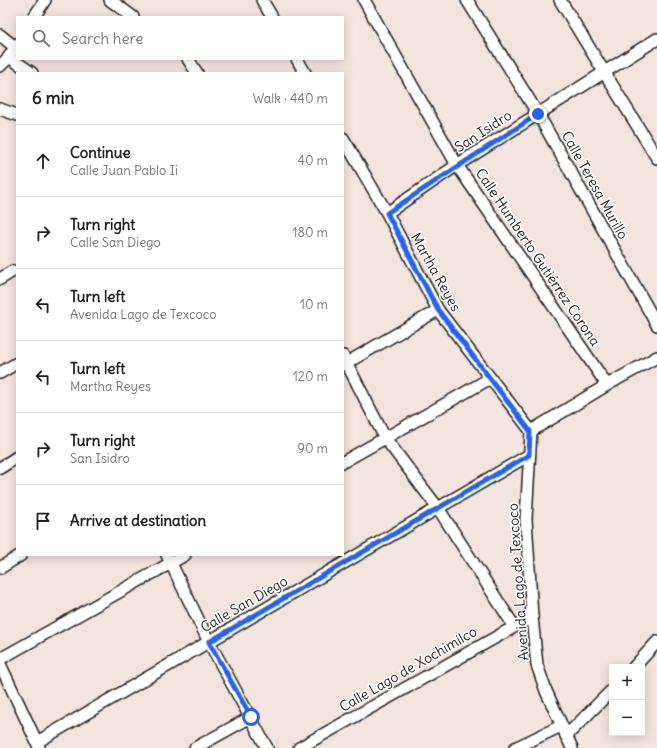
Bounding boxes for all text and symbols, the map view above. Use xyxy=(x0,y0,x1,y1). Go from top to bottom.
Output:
search box xyxy=(16,16,344,60)
icon: search xyxy=(30,27,52,49)
text: Search here xyxy=(62,29,143,48)
text: 6 min xyxy=(32,87,74,109)
text: Walk · 440 m xyxy=(252,90,328,107)
route end xyxy=(529,105,547,123)
street label: San Isidro xyxy=(451,106,515,156)
street label: Calle Teresa Murillo xyxy=(558,128,632,242)
text: Continue xyxy=(70,143,131,162)
icon: ahead xyxy=(32,150,54,172)
text: 40 m xyxy=(297,152,328,169)
text: Calle Juan Pablo Ii xyxy=(70,162,178,179)
street label: Calle Humberto Gutiérrez Corona xyxy=(472,165,604,349)
text: Turn right xyxy=(70,215,135,234)
icon: right xyxy=(32,222,54,244)
text: 180 m xyxy=(292,224,328,241)
street label: Martha Reyes xyxy=(407,230,465,314)
text: Calle San Diego xyxy=(70,234,161,251)
text: Turn left xyxy=(70,287,125,306)
icon: left xyxy=(32,294,54,316)
text: 10 m xyxy=(300,296,328,313)
text: Avenida Lago de Texcoco xyxy=(70,306,217,323)
text: Turn left xyxy=(70,359,125,378)
icon: left xyxy=(32,366,54,388)
text: 120 m xyxy=(293,368,328,385)
text: Martha Reyes xyxy=(70,378,151,395)
text: Turn right xyxy=(70,431,135,450)
icon: right xyxy=(32,438,54,460)
text: 90 m xyxy=(297,440,328,457)
text: San Isidro xyxy=(70,450,130,467)
street label: Avenida Lago de Texcoco xyxy=(504,503,532,661)
icon: arrive xyxy=(32,510,54,532)
text: Arrive at destination xyxy=(70,511,206,530)
street label: Calle San Diego xyxy=(197,572,291,636)
street label: Calle Lago de Xochimilco xyxy=(336,622,480,716)
map controls xyxy=(609,664,645,736)
button: + xyxy=(609,664,645,700)
button: − xyxy=(609,700,645,736)
route start xyxy=(242,708,260,726)

